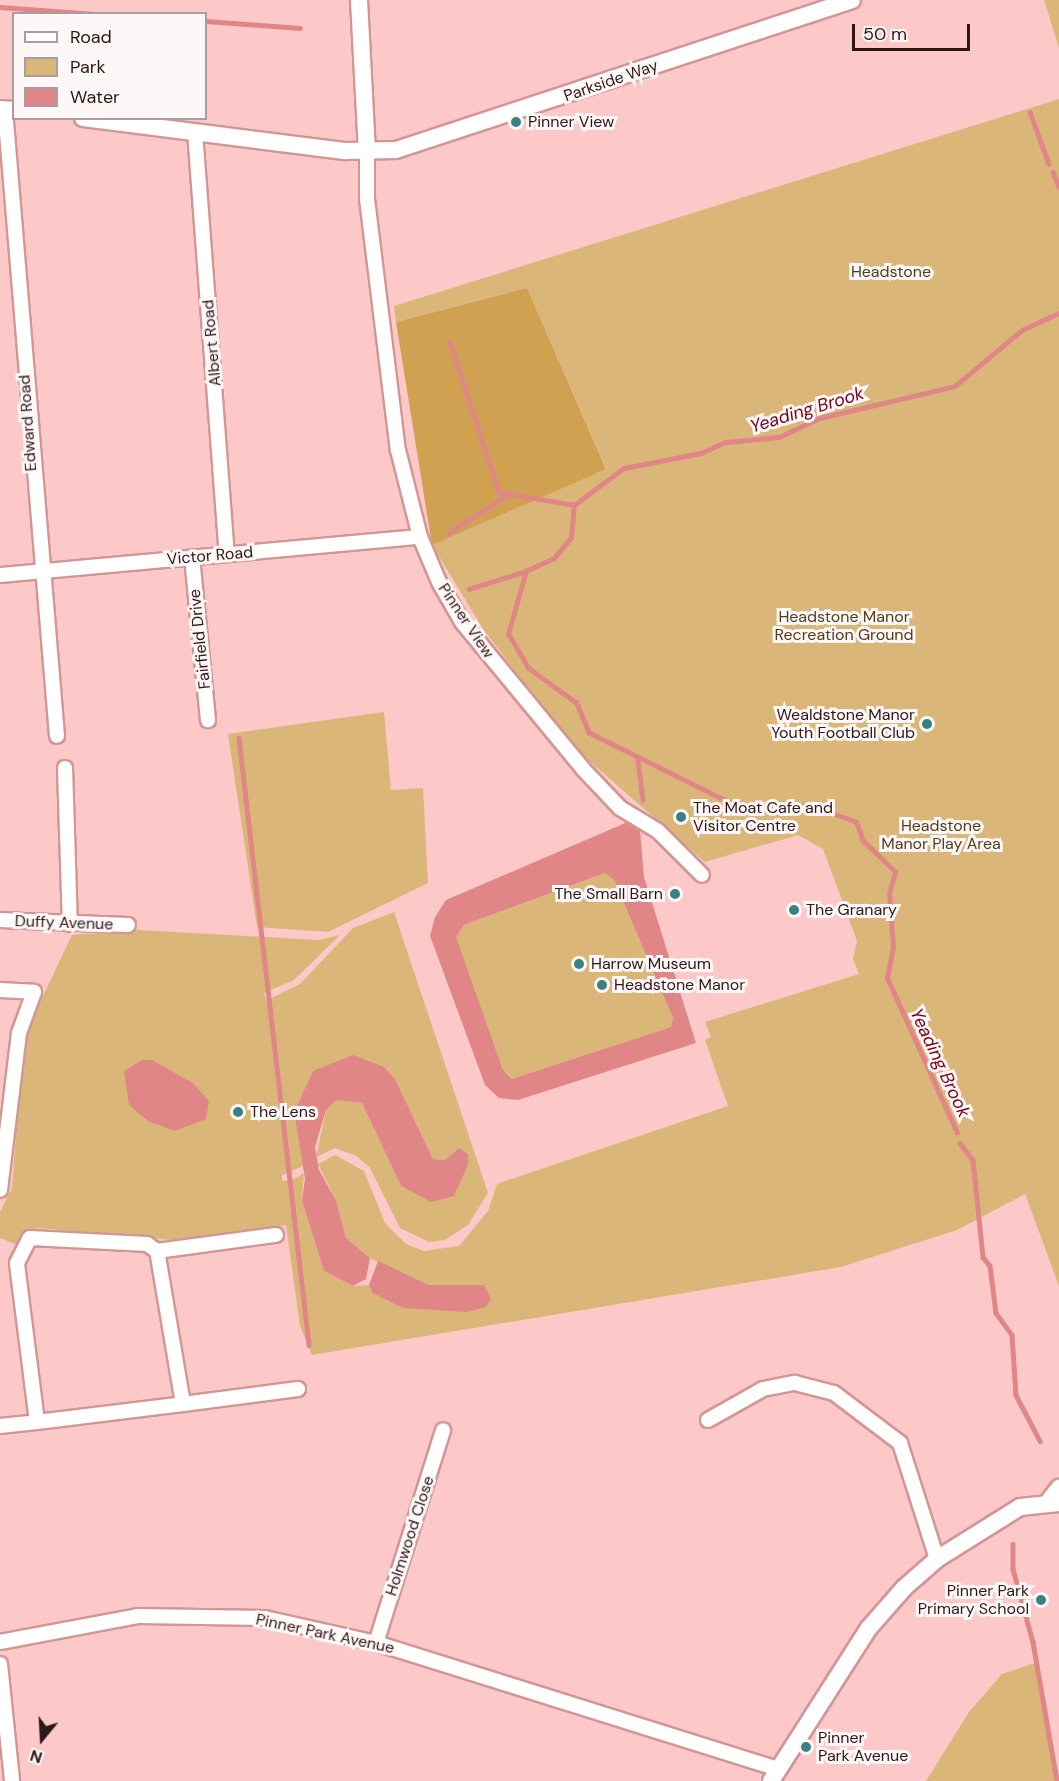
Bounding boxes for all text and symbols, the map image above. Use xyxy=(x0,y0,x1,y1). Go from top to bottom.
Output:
legend xyxy=(12,12,207,120)
scale bar xyxy=(855,12,974,50)
text: 50 m xyxy=(863,22,907,46)
text: Road xyxy=(70,25,112,49)
text: Park xyxy=(70,55,106,79)
street label: Parkside Way xyxy=(561,56,661,106)
text: Water xyxy=(70,85,120,109)
place label: Pinner View xyxy=(528,112,614,132)
marker: Pinner View xyxy=(509,115,523,129)
park label: Headstone xyxy=(851,262,931,282)
street label: Albert Road xyxy=(199,299,225,387)
street label: Edward Road xyxy=(15,374,41,472)
water label: Yeading Brook xyxy=(747,382,867,438)
street label: Victor Road xyxy=(166,543,254,569)
street label: Pinner View xyxy=(434,580,498,662)
street label: Fairfield Drive xyxy=(185,588,215,690)
park label: Headstone Manor Recreation Ground xyxy=(774,607,914,645)
place label: Wealdstone Manor Youth Football Club xyxy=(771,705,915,743)
marker: Wealdstone Manor Youth Football Club xyxy=(920,717,934,731)
place label: The Moat Cafe and Visitor Centre xyxy=(693,798,833,836)
marker: The Moat Cafe and Visitor Centre xyxy=(674,810,688,824)
park label: Headstone Manor Play Area xyxy=(881,816,1001,854)
place label: The Small Barn xyxy=(554,884,663,904)
marker: The Small Barn xyxy=(668,887,682,901)
place label: The Granary xyxy=(806,900,897,920)
marker: The Granary xyxy=(787,903,801,917)
street label: Duffy Avenue xyxy=(14,912,114,934)
place label: Harrow Museum xyxy=(591,954,711,974)
marker: Harrow Museum xyxy=(572,957,586,971)
place label: Headstone Manor xyxy=(614,975,745,995)
marker: Headstone Manor xyxy=(595,978,609,992)
water label: Yeading Brook xyxy=(905,1005,975,1121)
place label: The Lens xyxy=(250,1102,316,1122)
marker: The Lens xyxy=(231,1105,245,1119)
street label: Holmwood Close xyxy=(382,1474,438,1598)
place label: Pinner Park Primary School xyxy=(918,1581,1029,1619)
marker: Pinner Park Primary School xyxy=(1034,1593,1048,1607)
street label: Pinner Park Avenue xyxy=(254,1610,396,1658)
north arrow xyxy=(12,1709,72,1769)
place label: Pinner Park Avenue xyxy=(818,1728,908,1766)
marker: Pinner Park Avenue xyxy=(799,1740,813,1754)
text: N xyxy=(27,1745,45,1768)

